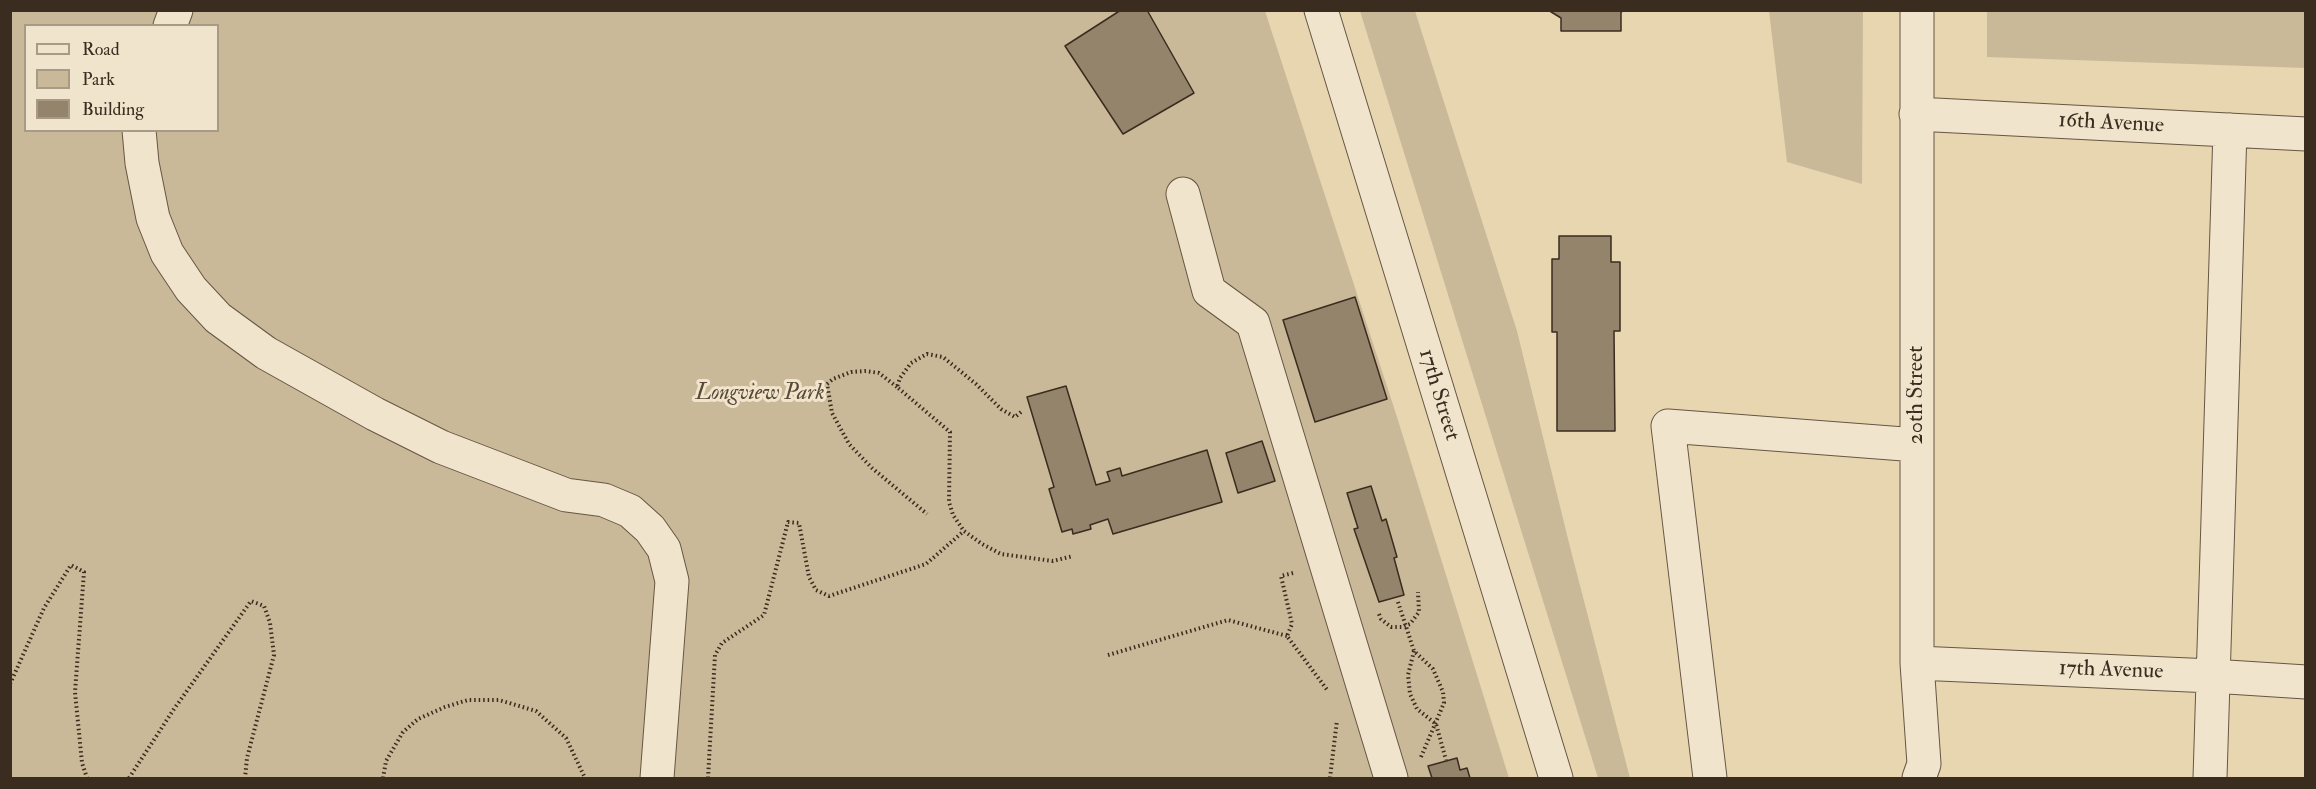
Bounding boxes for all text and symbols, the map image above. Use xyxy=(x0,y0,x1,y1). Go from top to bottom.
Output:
legend xyxy=(24,24,219,132)
text: Road xyxy=(82,38,120,61)
text: Park xyxy=(82,68,115,91)
text: Building xyxy=(82,98,144,121)
street label: 16th Avenue xyxy=(2057,108,2165,140)
street label: 17th Street xyxy=(1412,346,1464,444)
street label: 20th Street xyxy=(1904,346,1930,444)
park label: Longview Park xyxy=(695,381,825,407)
street label: 17th Avenue xyxy=(2058,656,2164,686)

